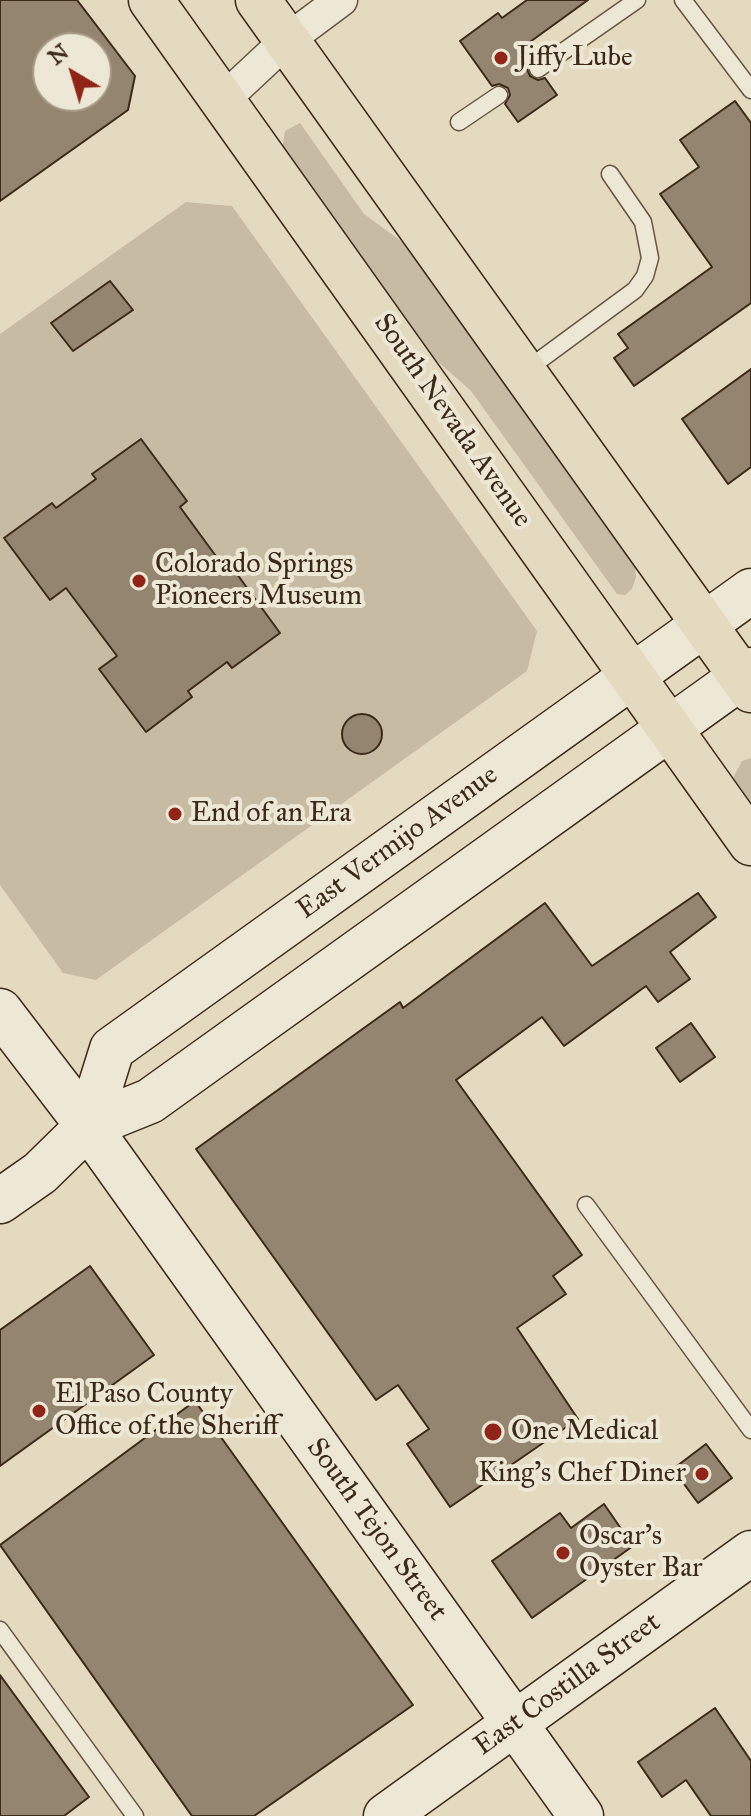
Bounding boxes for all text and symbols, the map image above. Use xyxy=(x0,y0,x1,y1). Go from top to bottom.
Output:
north arrow xyxy=(32,32,112,112)
text: N xyxy=(42,38,74,71)
place label: Jiffy Lube xyxy=(517,41,633,75)
marker: Jiffy Lube xyxy=(492,49,510,67)
street label: South Nevada Avenue xyxy=(366,308,538,534)
place label: Colorado Springs Pioneers Museum xyxy=(155,548,362,614)
marker: Colorado Springs Pioneers Museum xyxy=(130,572,148,590)
street label: East Vermijo Avenue xyxy=(291,759,505,927)
place label: End of an Era xyxy=(191,797,351,831)
marker: End of an Era xyxy=(166,805,184,823)
place label: El Paso County Office of the Sheriff xyxy=(55,1378,279,1444)
marker: El Paso County Office of the Sheriff xyxy=(30,1402,48,1420)
place label: One Medical xyxy=(511,1415,658,1449)
marker: One Medical xyxy=(482,1421,504,1443)
street label: South Tejon Street xyxy=(299,1432,453,1628)
place label: King's Chef Diner xyxy=(478,1457,686,1491)
marker: King's Chef Diner xyxy=(693,1465,711,1483)
place label: Oscar's Oyster Bar xyxy=(579,1520,703,1586)
marker: Oscar's Oyster Bar xyxy=(554,1544,572,1562)
street label: East Costilla Street xyxy=(468,1606,668,1764)

